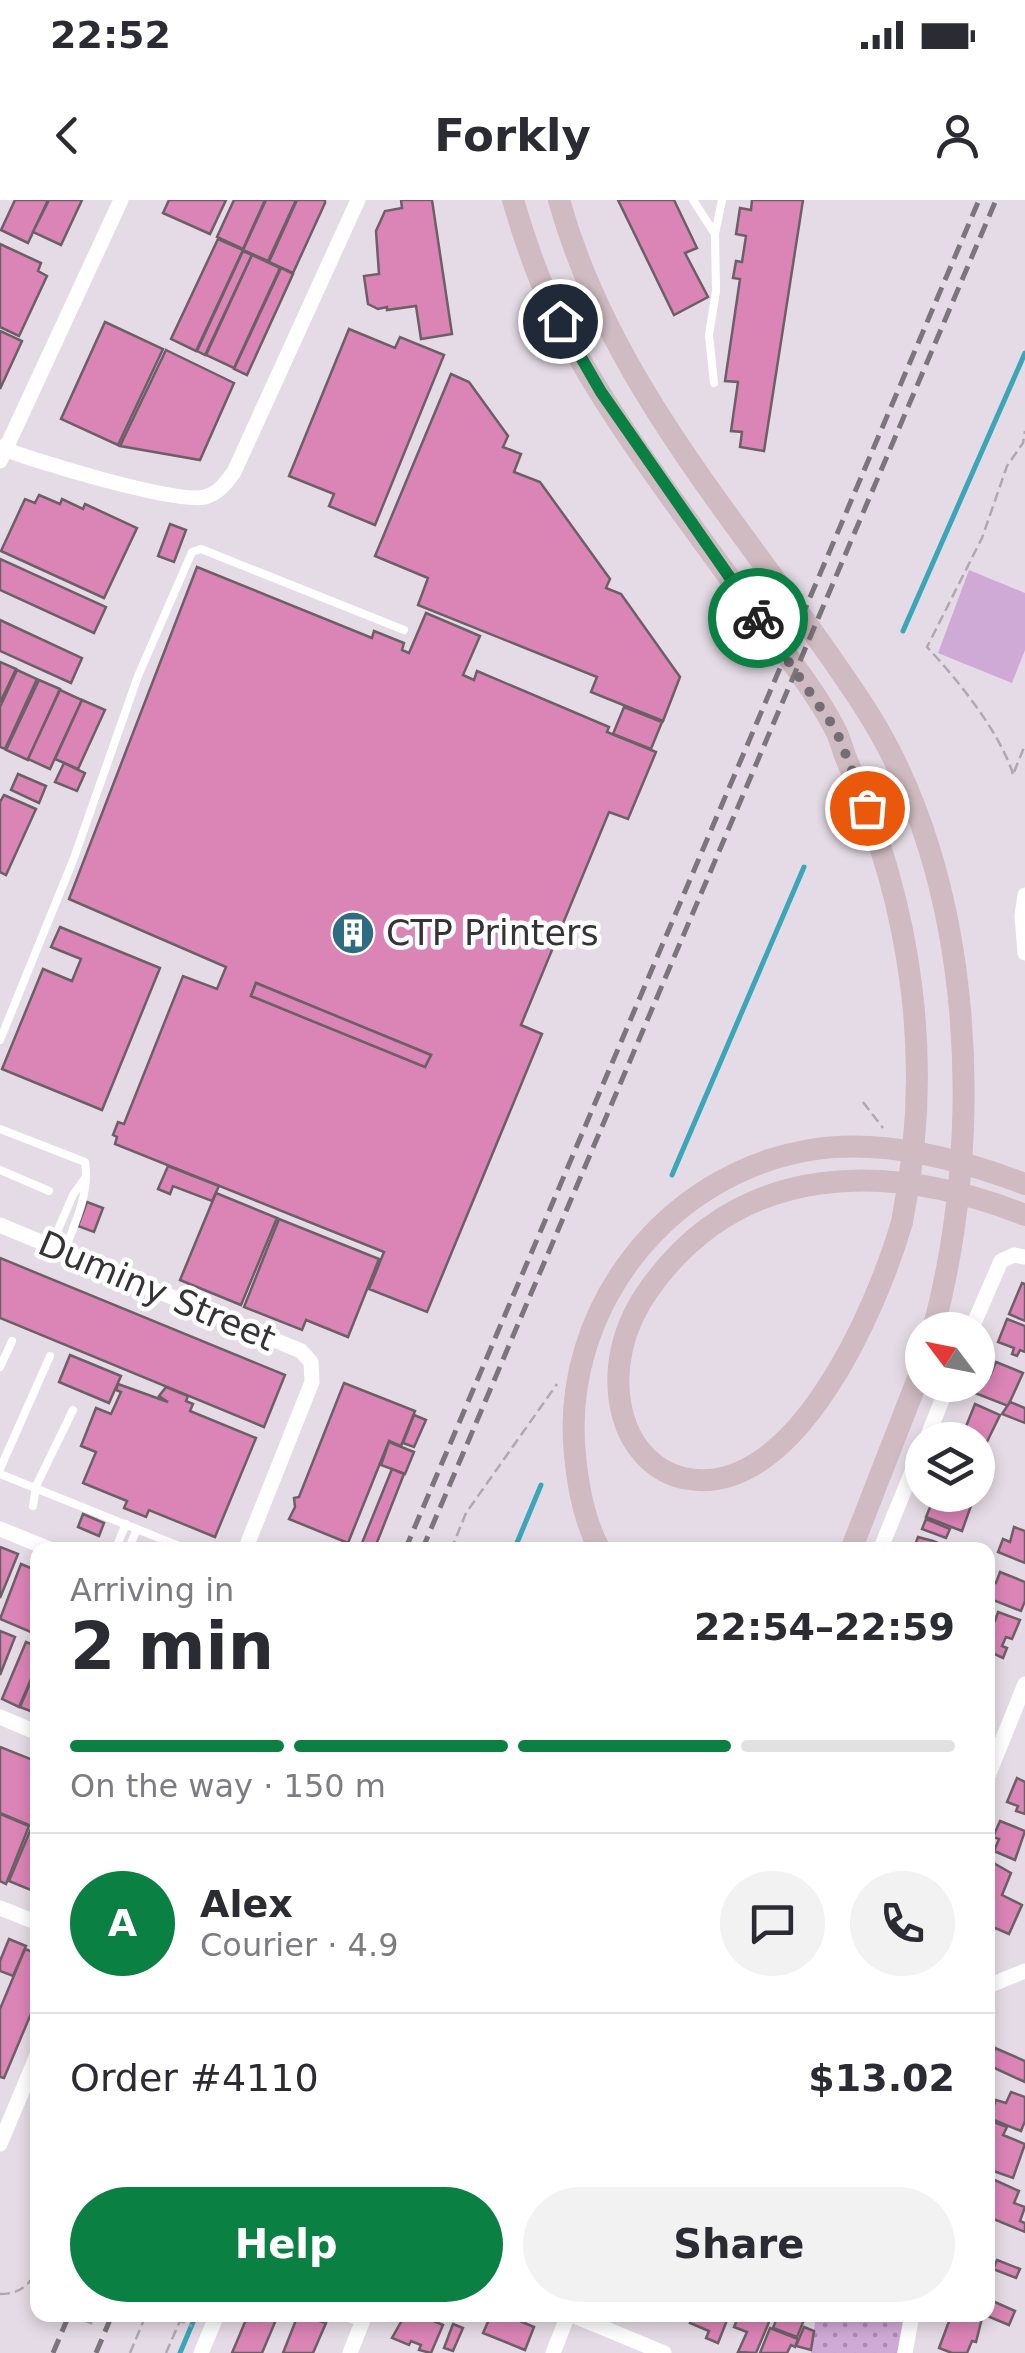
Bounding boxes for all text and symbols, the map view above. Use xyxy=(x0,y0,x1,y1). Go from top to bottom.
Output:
text: 22:52 xyxy=(50,13,171,57)
icon: back xyxy=(40,108,95,163)
icon: person xyxy=(930,108,985,163)
text: Forkly xyxy=(434,109,591,162)
pin xyxy=(518,279,603,364)
icon: home xyxy=(533,294,588,349)
courier xyxy=(708,568,808,668)
icon: bike xyxy=(731,591,786,646)
pin xyxy=(825,766,910,851)
icon: bag xyxy=(840,781,895,836)
building icon: CTP Printers xyxy=(330,910,376,956)
place label: CTP Printers xyxy=(386,913,599,953)
street label: Duminy Street xyxy=(33,1223,281,1359)
north arrow xyxy=(905,1312,995,1402)
map controls xyxy=(905,1312,995,1512)
button: layers xyxy=(905,1422,995,1512)
text: Arriving in xyxy=(70,1571,234,1609)
text: 22:54–22:59 xyxy=(694,1605,955,1649)
text: 2 min xyxy=(70,1609,274,1684)
text: On the way · 150 m xyxy=(70,1767,386,1805)
button: chat xyxy=(720,1871,825,1976)
button: phone xyxy=(850,1871,955,1976)
text: Alex xyxy=(200,1882,293,1926)
text: A xyxy=(108,1901,137,1945)
text: Courier · 4.9 xyxy=(200,1926,399,1964)
text: Order #4110 xyxy=(70,2056,319,2100)
text: $13.02 xyxy=(808,2056,955,2100)
button: Help xyxy=(70,2187,503,2302)
button: Share xyxy=(523,2187,955,2302)

